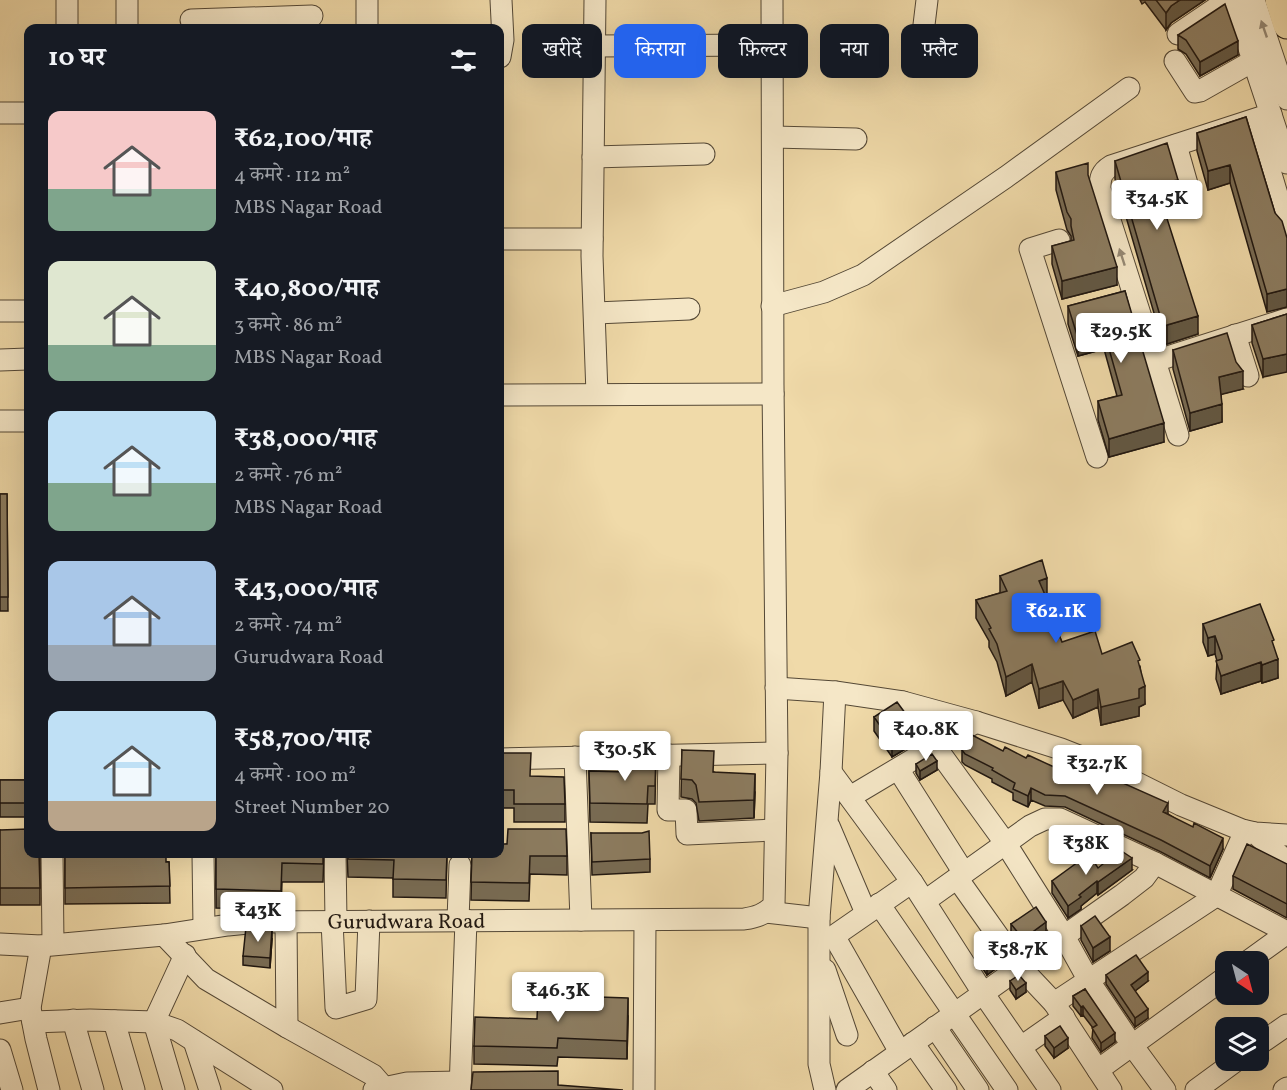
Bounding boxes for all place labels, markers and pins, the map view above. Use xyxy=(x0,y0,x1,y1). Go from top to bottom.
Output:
pin: ₹34.5K xyxy=(1108,180,1206,231)
pin: ₹29.5K xyxy=(1072,313,1170,364)
pin: ₹62.1K xyxy=(1007,593,1105,644)
pin: ₹40.8K xyxy=(877,711,975,762)
pin: ₹30.5K xyxy=(576,731,674,782)
pin: ₹32.7K xyxy=(1048,745,1146,796)
pin: ₹38K xyxy=(1050,825,1122,876)
pin: ₹43K xyxy=(222,892,294,943)
pin: ₹58.7K xyxy=(969,931,1067,982)
pin: ₹46.3K xyxy=(509,972,607,1023)

